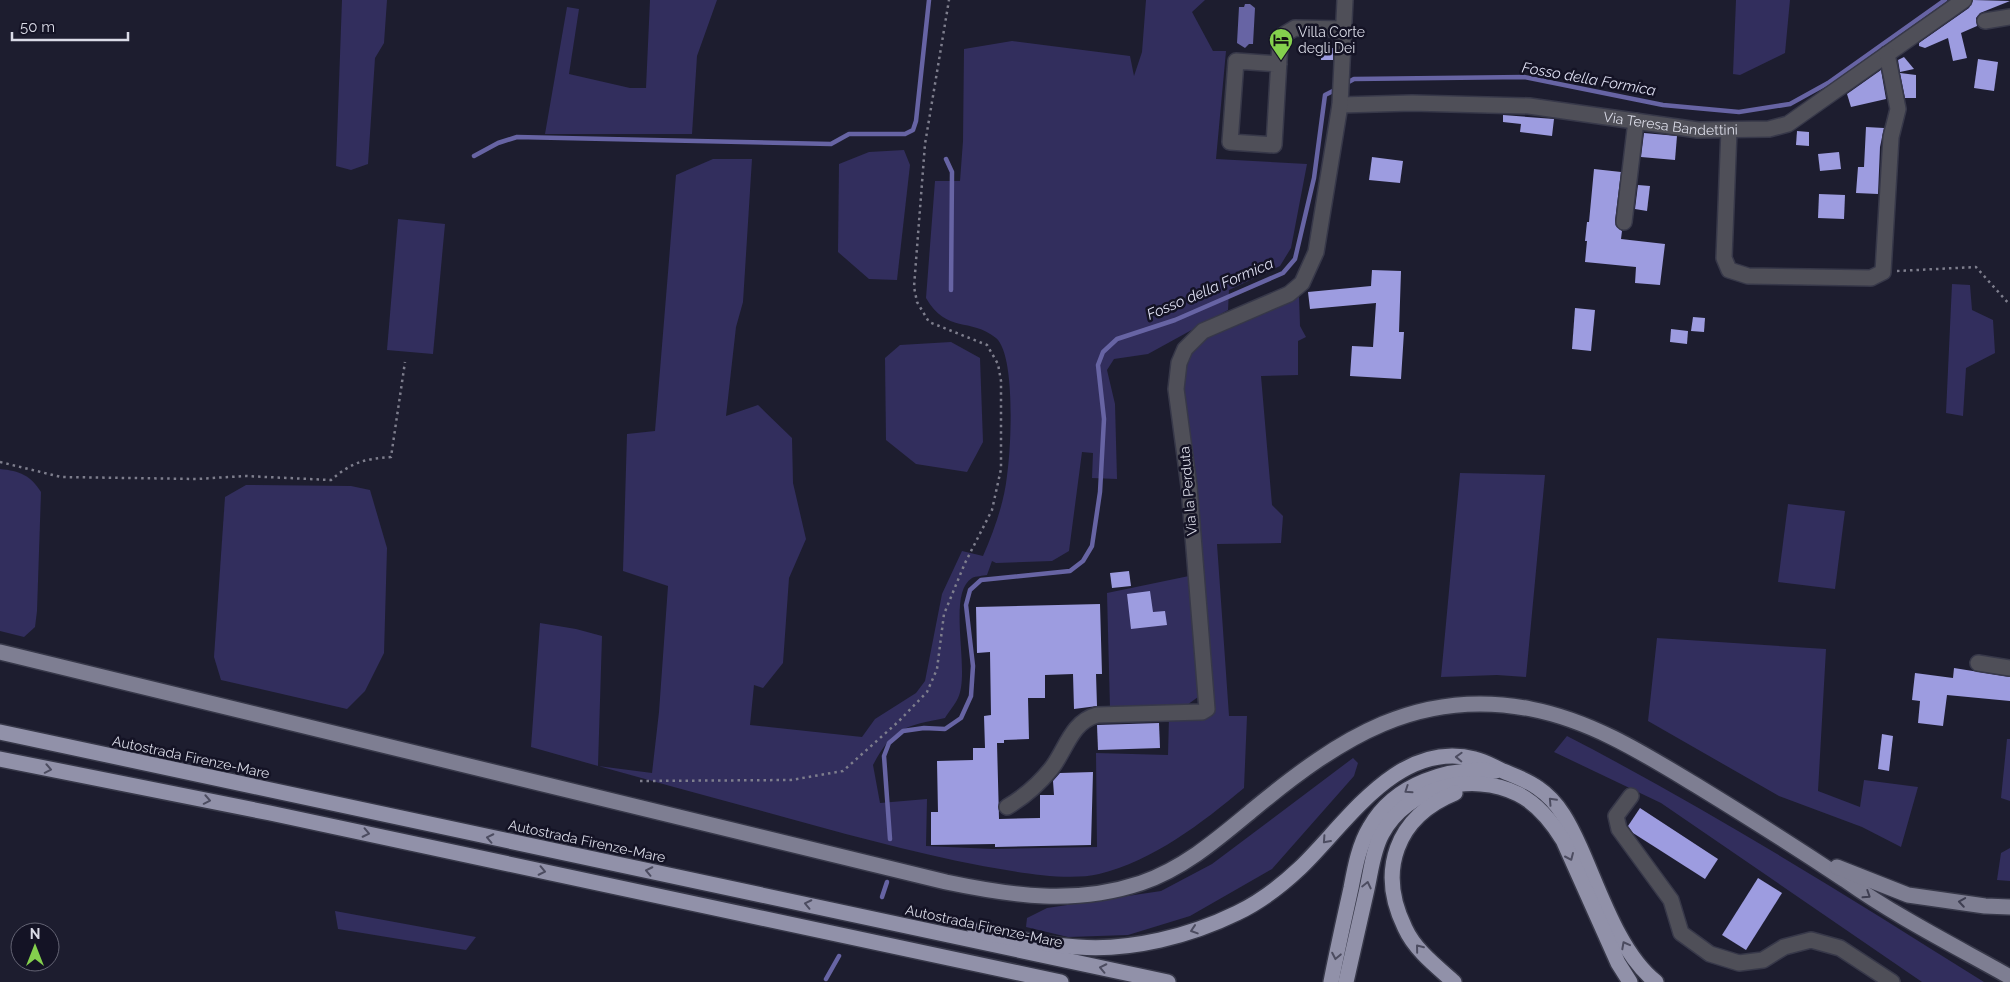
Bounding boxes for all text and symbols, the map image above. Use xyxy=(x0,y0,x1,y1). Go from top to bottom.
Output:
scale bar xyxy=(12,10,129,42)
text: 50 m xyxy=(20,18,55,36)
place label: Villa Corte degli Dei xyxy=(1298,24,1365,56)
hotel icon: Villa Corte degli Dei xyxy=(1268,27,1294,61)
water label: Fosso della Formica xyxy=(1521,58,1657,100)
street label: Via Teresa Bandettini xyxy=(1602,109,1738,138)
water label: Fosso della Formica xyxy=(1144,254,1276,324)
street label: Via la Perduta xyxy=(1176,446,1200,536)
street label: Autostrada Firenze-Mare xyxy=(111,733,271,781)
one-way arrow xyxy=(1454,752,1462,763)
one-way arrow xyxy=(43,763,52,773)
one-way arrow xyxy=(1404,784,1413,793)
one-way arrow xyxy=(203,795,212,805)
one-way arrow xyxy=(1549,797,1558,806)
street label: Autostrada Firenze-Mare xyxy=(507,817,667,865)
one-way arrow xyxy=(362,827,371,838)
one-way arrow xyxy=(485,833,494,843)
one-way arrow xyxy=(1323,834,1332,843)
one-way arrow xyxy=(1564,852,1575,861)
one-way arrow xyxy=(538,865,547,876)
one-way arrow xyxy=(644,866,653,877)
one-way arrow xyxy=(1361,881,1372,890)
one-way arrow xyxy=(1861,889,1871,898)
one-way arrow xyxy=(1957,898,1966,908)
one-way arrow xyxy=(803,899,812,910)
street label: Autostrada Firenze-Mare xyxy=(904,902,1064,950)
north arrow xyxy=(10,922,60,972)
one-way arrow xyxy=(1190,925,1198,935)
text: N xyxy=(30,926,40,942)
one-way arrow xyxy=(1621,941,1631,950)
one-way arrow xyxy=(1416,944,1425,953)
one-way arrow xyxy=(1332,952,1342,960)
one-way arrow xyxy=(1099,964,1108,974)

